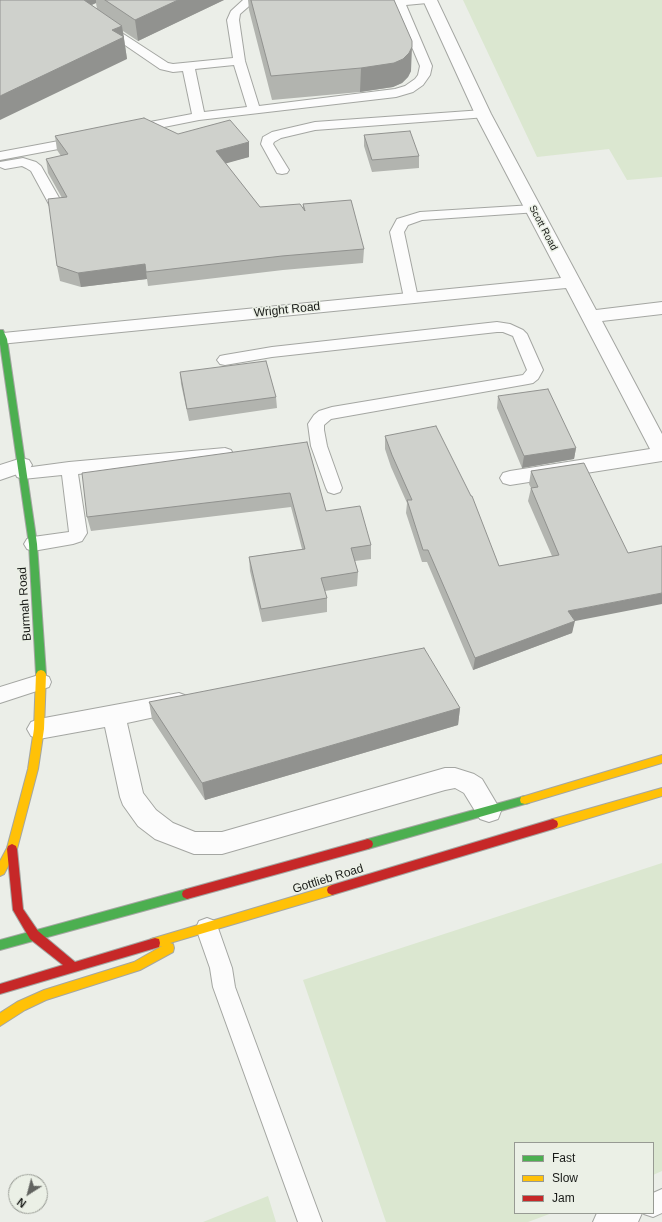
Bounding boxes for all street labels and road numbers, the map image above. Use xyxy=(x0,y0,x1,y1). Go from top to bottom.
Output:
street label: Scott Road xyxy=(526,203,560,253)
street label: Wright Road xyxy=(253,299,321,321)
street label: Burmah Road xyxy=(15,567,35,641)
street label: Gottlieb Road xyxy=(291,861,365,897)

